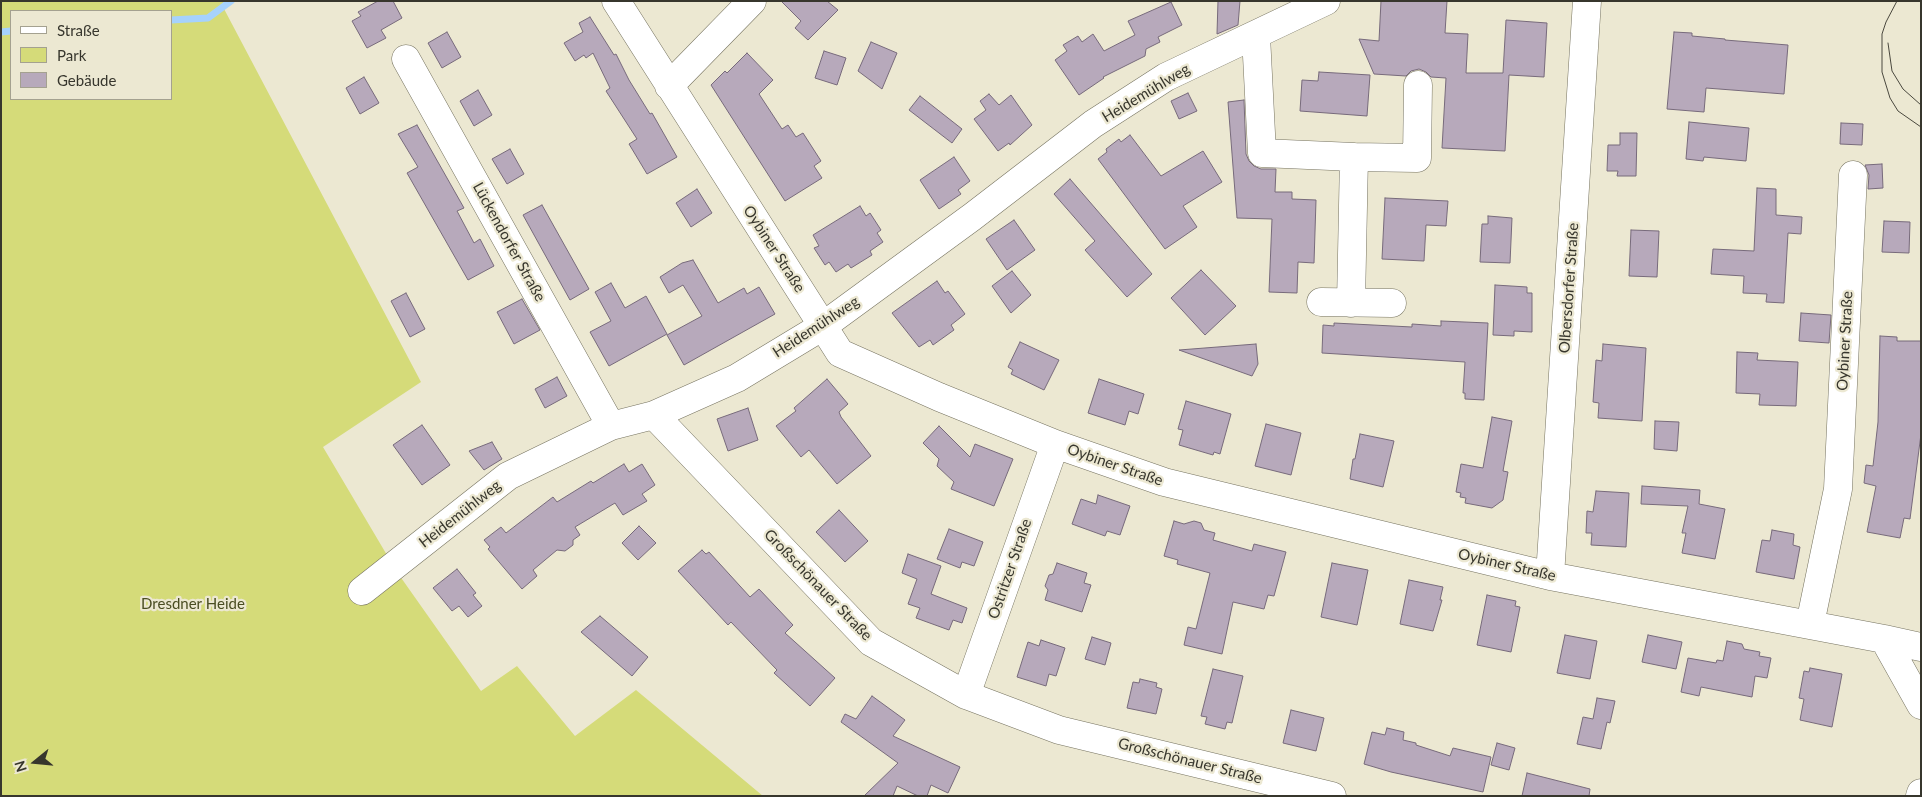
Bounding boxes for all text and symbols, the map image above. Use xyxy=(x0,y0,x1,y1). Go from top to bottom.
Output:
legend xyxy=(10,10,172,100)
text: Straße xyxy=(57,21,100,39)
text: Park xyxy=(57,46,86,64)
street label: Heidemühlweg xyxy=(1099,60,1193,126)
text: Gebäude xyxy=(57,71,116,89)
street label: Lückendorfer Straße xyxy=(469,179,549,305)
street label: Oybiner Straße xyxy=(739,202,809,296)
street label: Olbersdorfer Straße xyxy=(1555,222,1583,354)
street label: Oybiner Straße xyxy=(1833,291,1857,391)
street label: Heidemühlweg xyxy=(770,292,862,362)
street label: Oybiner Straße xyxy=(1065,440,1165,490)
street label: Heidemühlweg xyxy=(415,476,505,552)
street label: Ostritzer Straße xyxy=(984,517,1036,621)
street label: Großschönauer Straße xyxy=(760,526,876,644)
street label: Oybiner Straße xyxy=(1456,545,1558,585)
park label: Dresdner Heide xyxy=(141,595,245,613)
street label: Großschönauer Straße xyxy=(1116,734,1264,788)
north arrow xyxy=(10,737,60,787)
text: N xyxy=(10,759,30,774)

